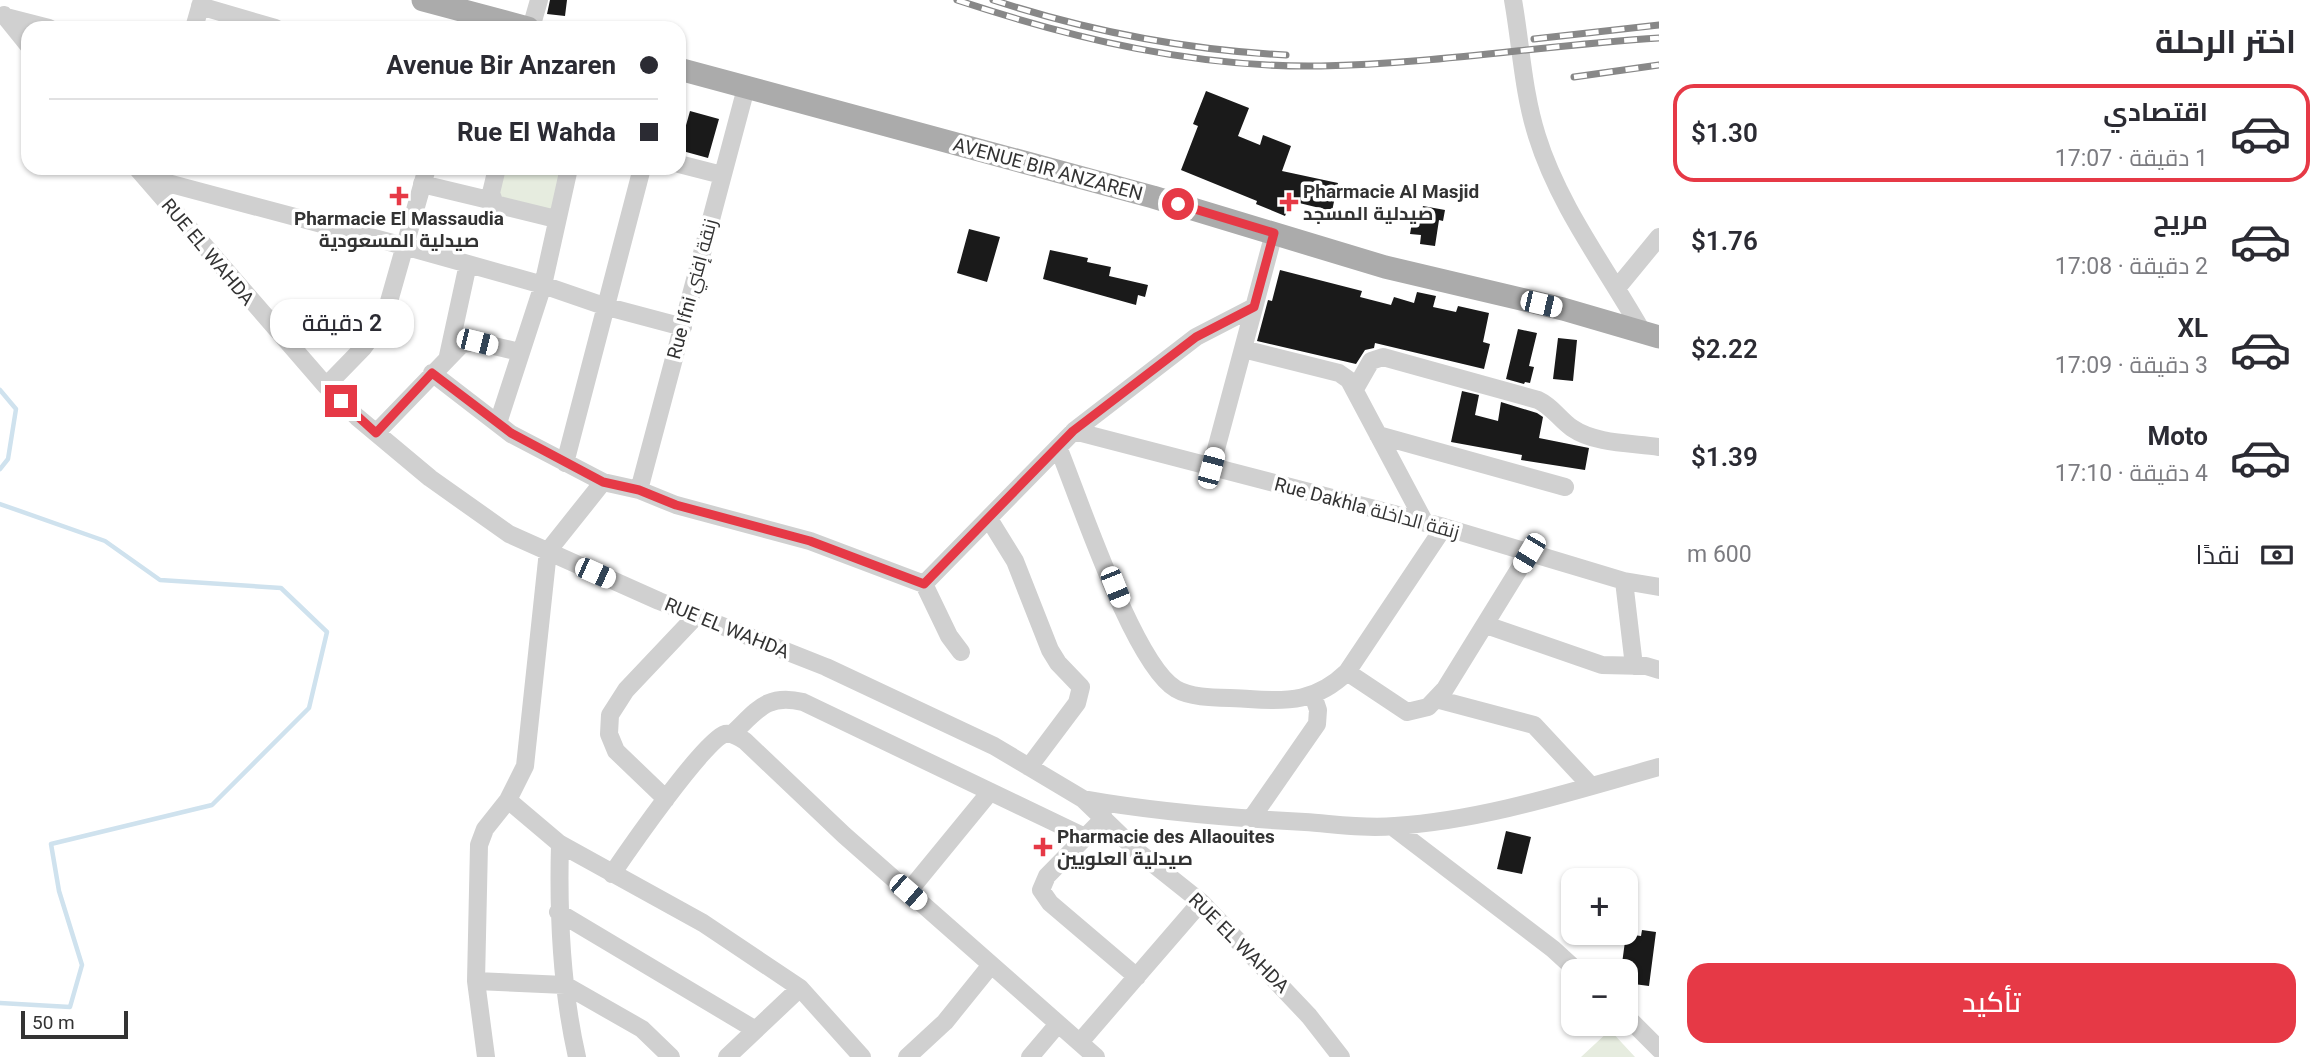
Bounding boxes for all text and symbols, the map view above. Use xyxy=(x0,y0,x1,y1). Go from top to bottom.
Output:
text: اختر الرحلة xyxy=(2155,23,2296,61)
text: Avenue Bir Anzaren xyxy=(386,50,616,80)
text: اقتصادي xyxy=(2103,97,2208,127)
icon: car xyxy=(2229,102,2292,165)
text: Rue El Wahda xyxy=(457,117,616,147)
text: $1.30 xyxy=(1691,118,1758,148)
street label: AVENUE BIR ANZAREN xyxy=(951,133,1145,205)
text: 1 دقيقة · 17:07 xyxy=(2055,145,2208,172)
place label: Pharmacie Al Masjid صيدلية المسجد xyxy=(1303,180,1479,225)
marker: Pharmacie El Massaudia صيدلية المسعودية xyxy=(391,188,407,204)
route start xyxy=(1162,188,1194,220)
street label: RUE EL WAHDA xyxy=(157,194,260,311)
marker: Pharmacie Al Masjid صيدلية المسجد xyxy=(1281,194,1297,210)
text: مريح xyxy=(2153,205,2208,235)
place label: Pharmacie El Massaudia صيدلية المسعودية xyxy=(294,207,504,252)
icon: car xyxy=(2229,210,2292,273)
street label: Rue Ifni زنقة إفني xyxy=(662,216,725,362)
text: $1.76 xyxy=(1691,226,1758,256)
text: 2 دقيقة · 17:08 xyxy=(2055,253,2208,280)
car xyxy=(1519,289,1564,319)
callout: 2 دقيقة xyxy=(269,300,413,348)
text: 2 دقيقة xyxy=(302,310,382,337)
text: XL xyxy=(2177,313,2208,343)
icon: car xyxy=(2229,318,2292,381)
car xyxy=(455,327,500,357)
text: $2.22 xyxy=(1691,334,1758,364)
text: 3 دقيقة · 17:09 xyxy=(2055,352,2208,379)
route end xyxy=(325,385,357,417)
text: Moto xyxy=(2147,421,2208,451)
icon: car xyxy=(2229,426,2292,489)
text: $1.39 xyxy=(1691,442,1758,472)
car xyxy=(1196,445,1227,491)
text: 4 دقيقة · 17:10 xyxy=(2055,460,2208,487)
street label: Rue Dakhla زنقة الداخلة xyxy=(1272,472,1462,544)
car xyxy=(1510,530,1549,576)
icon: cash xyxy=(2258,536,2296,574)
text: نقدًا xyxy=(2196,540,2240,570)
text: 600 m xyxy=(1687,541,1752,568)
car xyxy=(572,555,619,591)
car xyxy=(1098,564,1133,610)
street label: RUE EL WAHDA xyxy=(661,593,793,664)
place label: Pharmacie des Allaouites صيدلية العلويين xyxy=(1057,825,1275,870)
marker: Pharmacie des Allaouites صيدلية العلويين xyxy=(1035,839,1051,855)
map controls xyxy=(1561,868,1638,1036)
button: + xyxy=(1561,868,1638,945)
car xyxy=(886,870,931,914)
street label: RUE EL WAHDA xyxy=(1184,888,1294,998)
button: − xyxy=(1561,959,1638,1036)
button: تأكيد xyxy=(1687,963,2296,1043)
scale bar xyxy=(21,1008,128,1040)
text: 50 m xyxy=(32,1011,75,1034)

